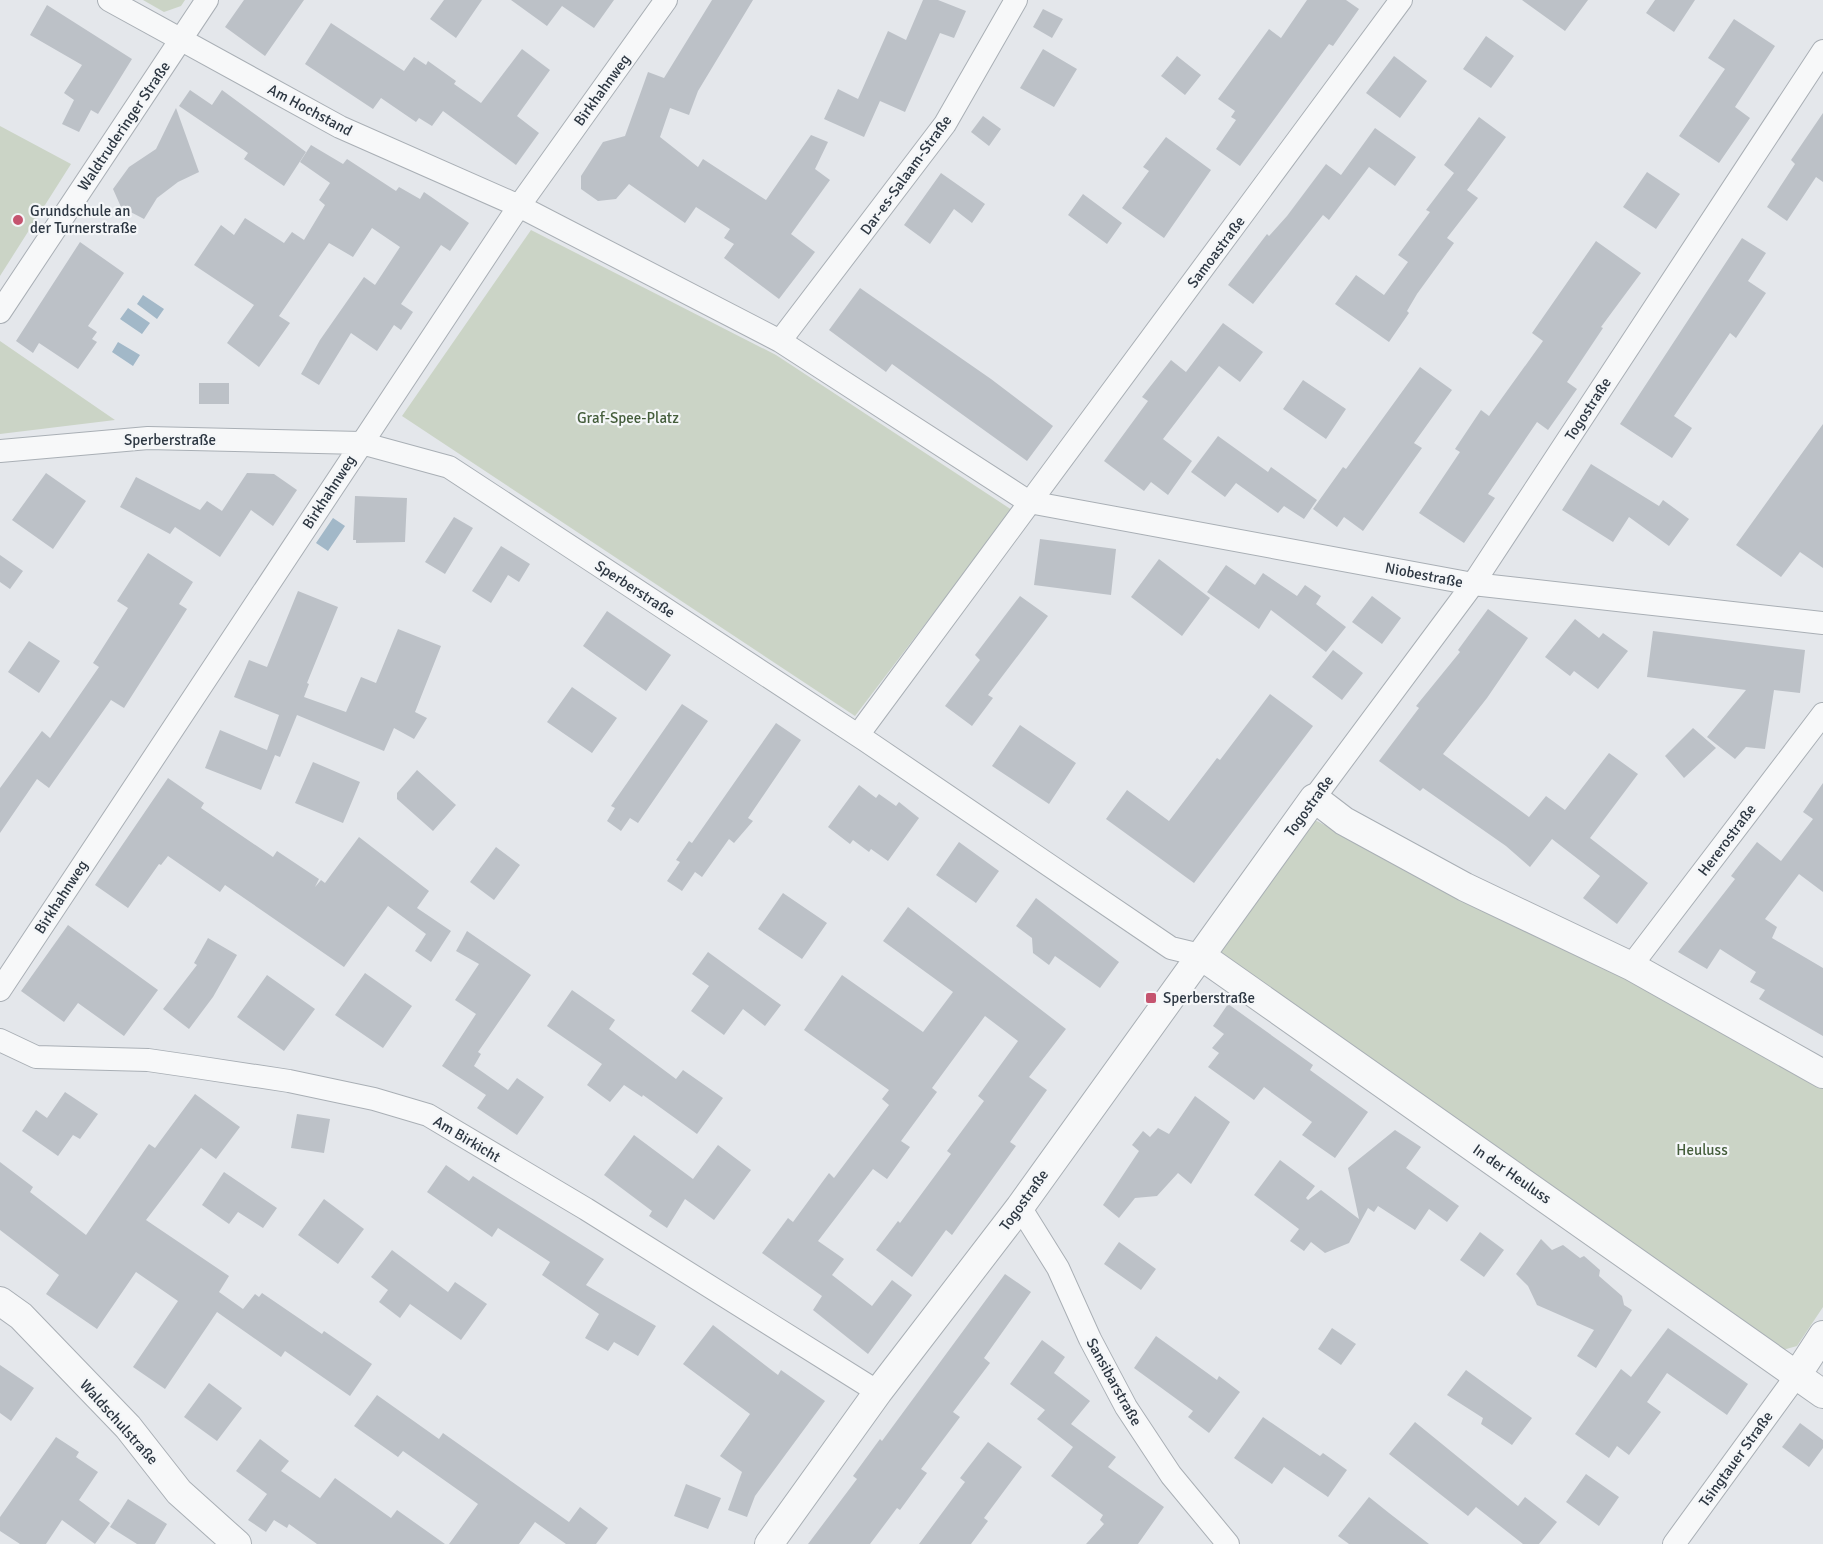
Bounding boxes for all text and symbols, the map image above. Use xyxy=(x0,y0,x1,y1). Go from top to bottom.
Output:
street label: Birkhahnweg xyxy=(570,51,634,129)
street label: Waldtruderinger Straße xyxy=(74,58,174,194)
street label: Am Hochstand xyxy=(265,80,355,140)
street label: Dar-es-Salaam-Straße xyxy=(857,112,955,238)
place label: Grundschule an der Turnerstraße xyxy=(30,202,137,237)
marker: Grundschule an der Turnerstraße xyxy=(11,213,25,227)
street label: Samoastraße xyxy=(1183,213,1249,291)
street label: Togostraße xyxy=(1561,374,1615,444)
park label: Graf-Spee-Platz xyxy=(577,409,679,427)
street label: Sperberstraße xyxy=(124,431,216,449)
street label: Birkhahnweg xyxy=(299,452,360,532)
street label: Sperberstraße xyxy=(592,556,678,622)
street label: Niobestraße xyxy=(1383,559,1465,591)
street label: Togostraße xyxy=(1281,772,1337,840)
street label: Hererostraße xyxy=(1694,801,1760,879)
street label: Birkhahnweg xyxy=(31,857,92,937)
place label: Sperberstraße xyxy=(1163,989,1255,1007)
marker: Sperberstraße xyxy=(1144,991,1158,1005)
street label: Am Birkicht xyxy=(430,1112,504,1166)
street label: In der Heuluss xyxy=(1469,1140,1555,1208)
park label: Heuluss xyxy=(1676,1141,1728,1159)
street label: Togostraße xyxy=(996,1166,1052,1234)
street label: Sansibarstraße xyxy=(1082,1335,1146,1429)
street label: Waldschulstraße xyxy=(76,1376,162,1468)
street label: Tsingtauer Straße xyxy=(1695,1408,1777,1510)

